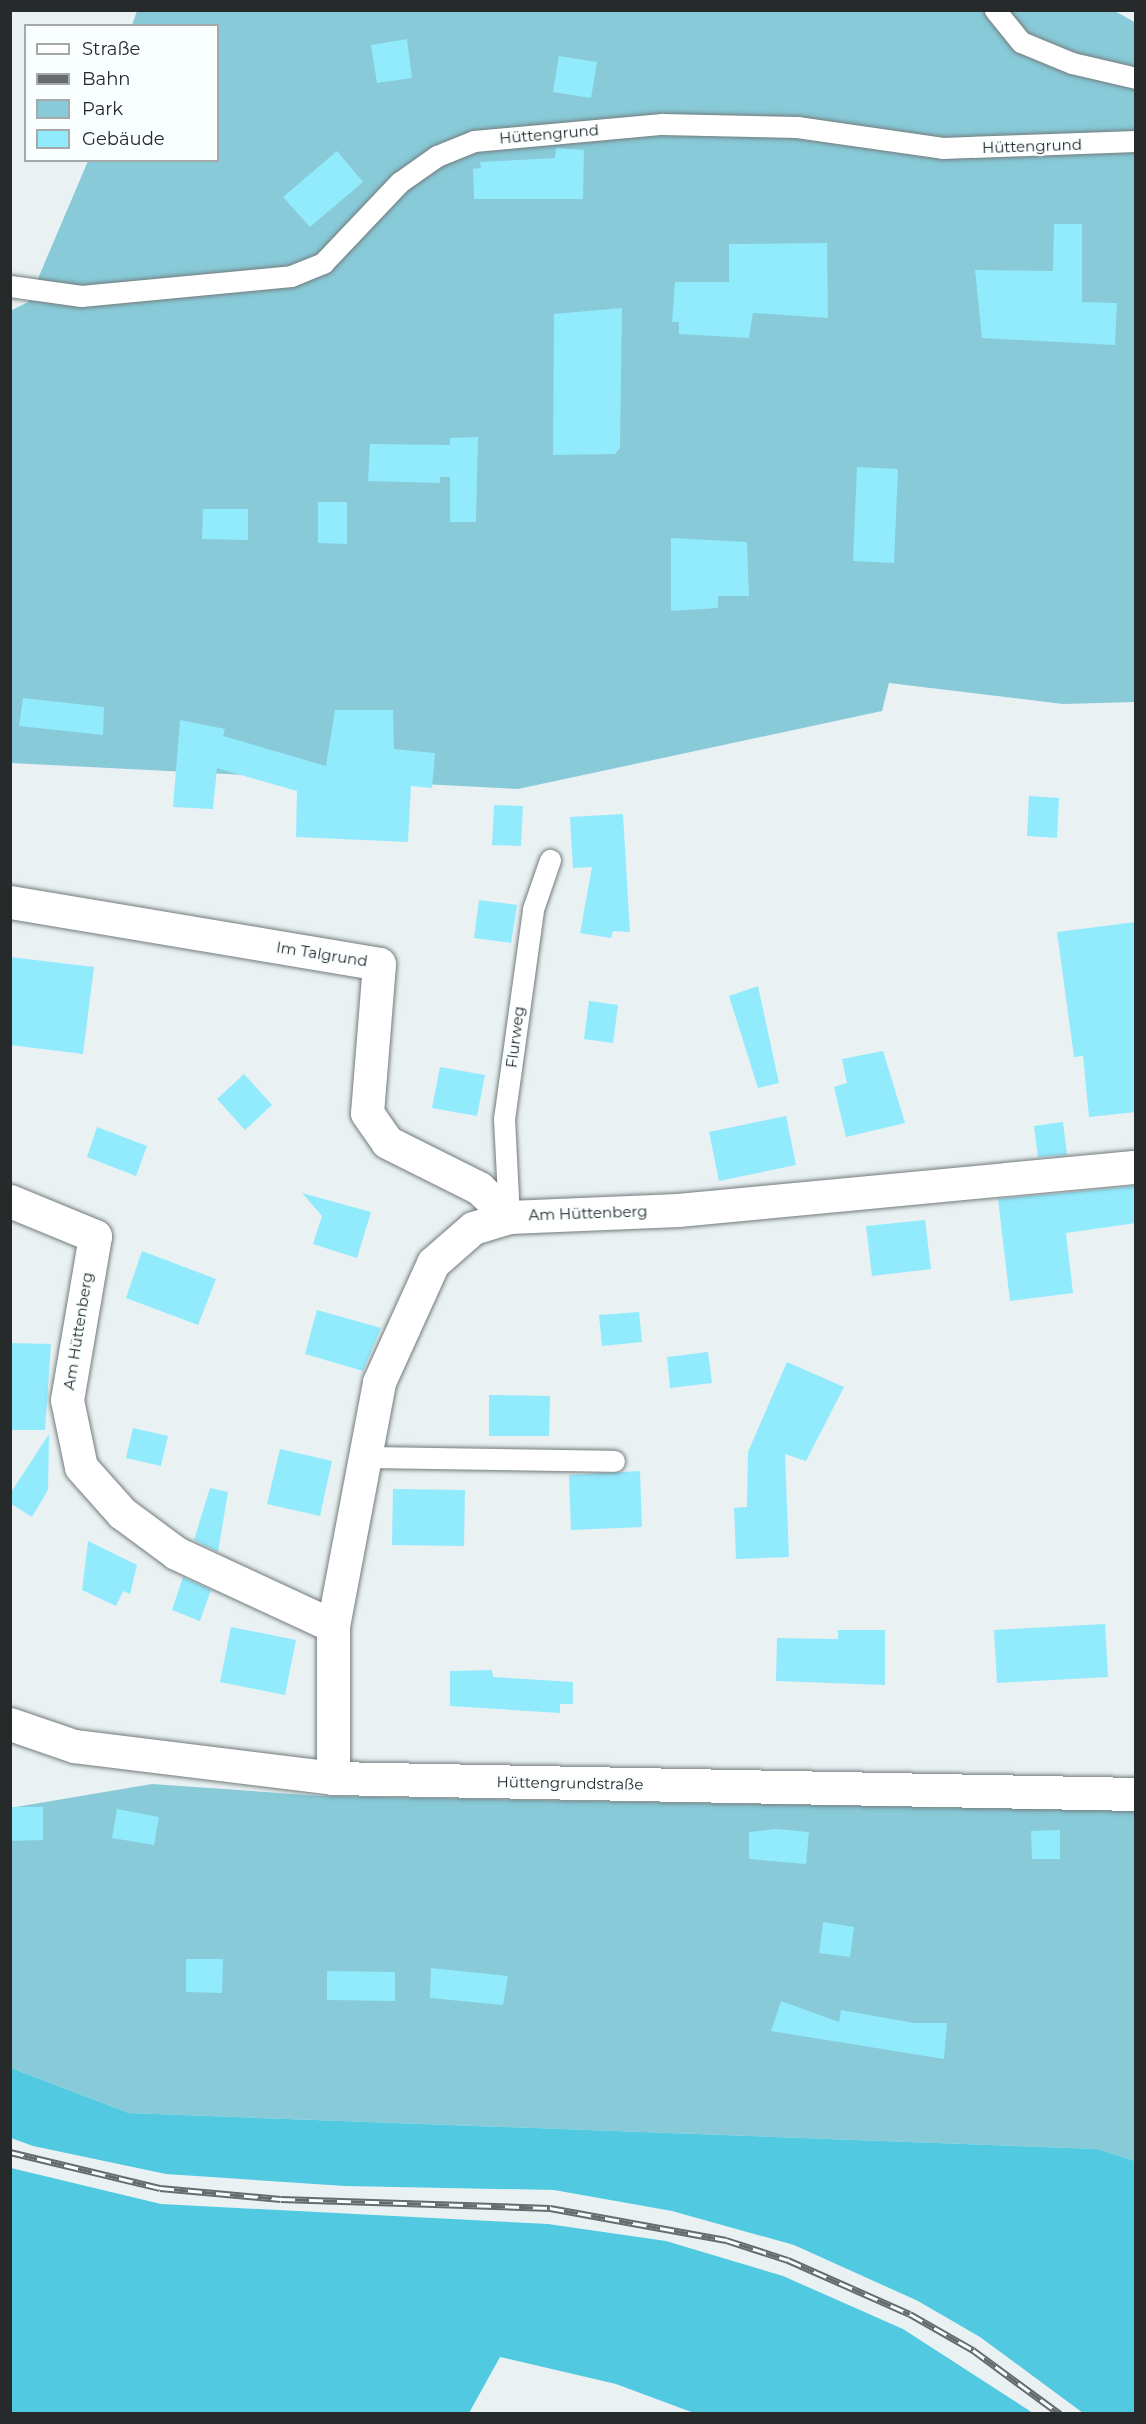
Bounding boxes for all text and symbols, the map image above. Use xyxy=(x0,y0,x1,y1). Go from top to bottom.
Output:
legend xyxy=(24,24,219,162)
text: Straße xyxy=(82,38,140,60)
text: Bahn xyxy=(82,68,131,90)
text: Park xyxy=(82,98,123,120)
street label: Hüttengrund xyxy=(498,121,600,147)
text: Gebäude xyxy=(82,128,165,150)
street label: Hüttengrund xyxy=(982,135,1082,157)
street label: Im Talgrund xyxy=(275,938,369,970)
street label: Flurweg xyxy=(502,1005,528,1069)
street label: Am Hüttenberg xyxy=(528,1202,648,1224)
street label: Am Hüttenberg xyxy=(60,1271,96,1391)
street label: Hüttengrundstraße xyxy=(497,1773,643,1793)

